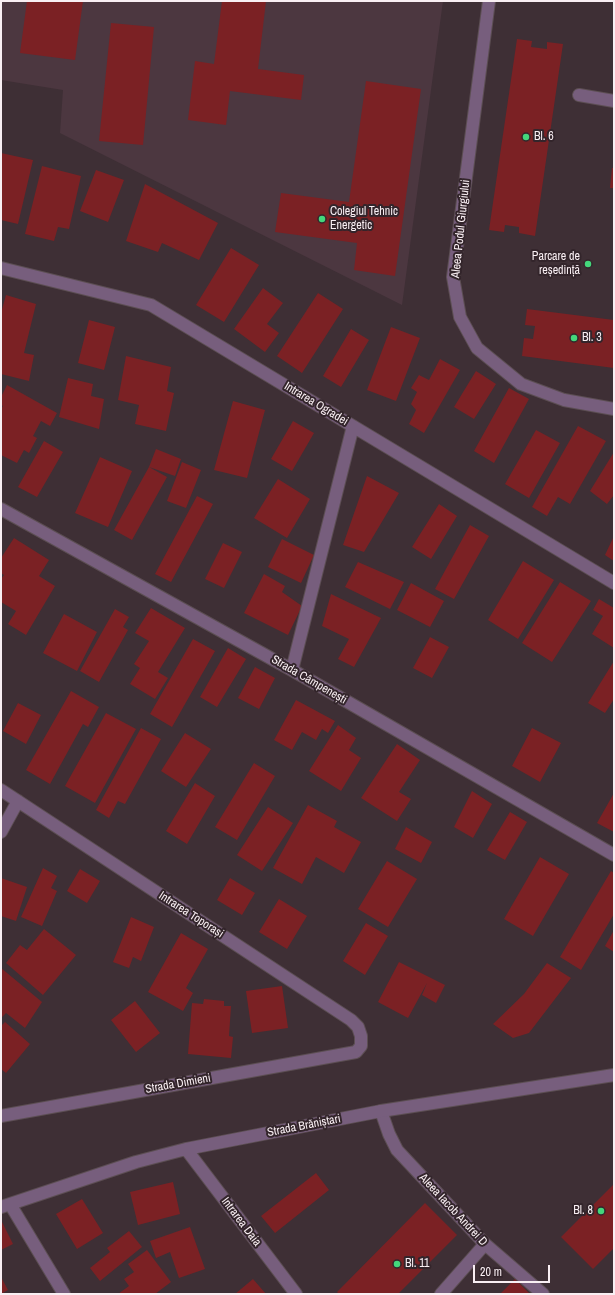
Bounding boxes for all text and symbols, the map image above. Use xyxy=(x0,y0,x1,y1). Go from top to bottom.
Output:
place label: Bl. 6 xyxy=(534,130,554,144)
marker: Bl. 6 xyxy=(521,132,531,142)
street label: Aleea Podul Giurgiului xyxy=(449,179,473,279)
place label: Colegiul Tehnic Energetic xyxy=(330,205,398,233)
marker: Colegiul Tehnic Energetic xyxy=(317,214,327,224)
place label: Parcare de reședință xyxy=(532,250,580,278)
marker: Parcare de reședință xyxy=(583,259,593,269)
place label: Bl. 3 xyxy=(582,331,602,345)
marker: Bl. 3 xyxy=(569,333,579,343)
street label: Intrarea Ogradei xyxy=(281,379,351,429)
street label: Strada Câmpenești xyxy=(269,653,349,707)
street label: Intrarea Toporași xyxy=(156,889,226,941)
street label: Strada Dimieni xyxy=(144,1071,212,1097)
street label: Strada Brăniștari xyxy=(266,1112,342,1140)
street label: Aleea Iacob Andrei D xyxy=(416,1171,490,1249)
street label: Intrarea Daia xyxy=(218,1195,264,1249)
place label: Bl. 8 xyxy=(573,1204,593,1218)
marker: Bl. 8 xyxy=(596,1206,606,1216)
place label: Bl. 11 xyxy=(405,1257,429,1271)
scale bar xyxy=(475,1257,552,1283)
marker: Bl. 11 xyxy=(392,1259,402,1269)
text: 20 m xyxy=(480,1264,502,1280)

